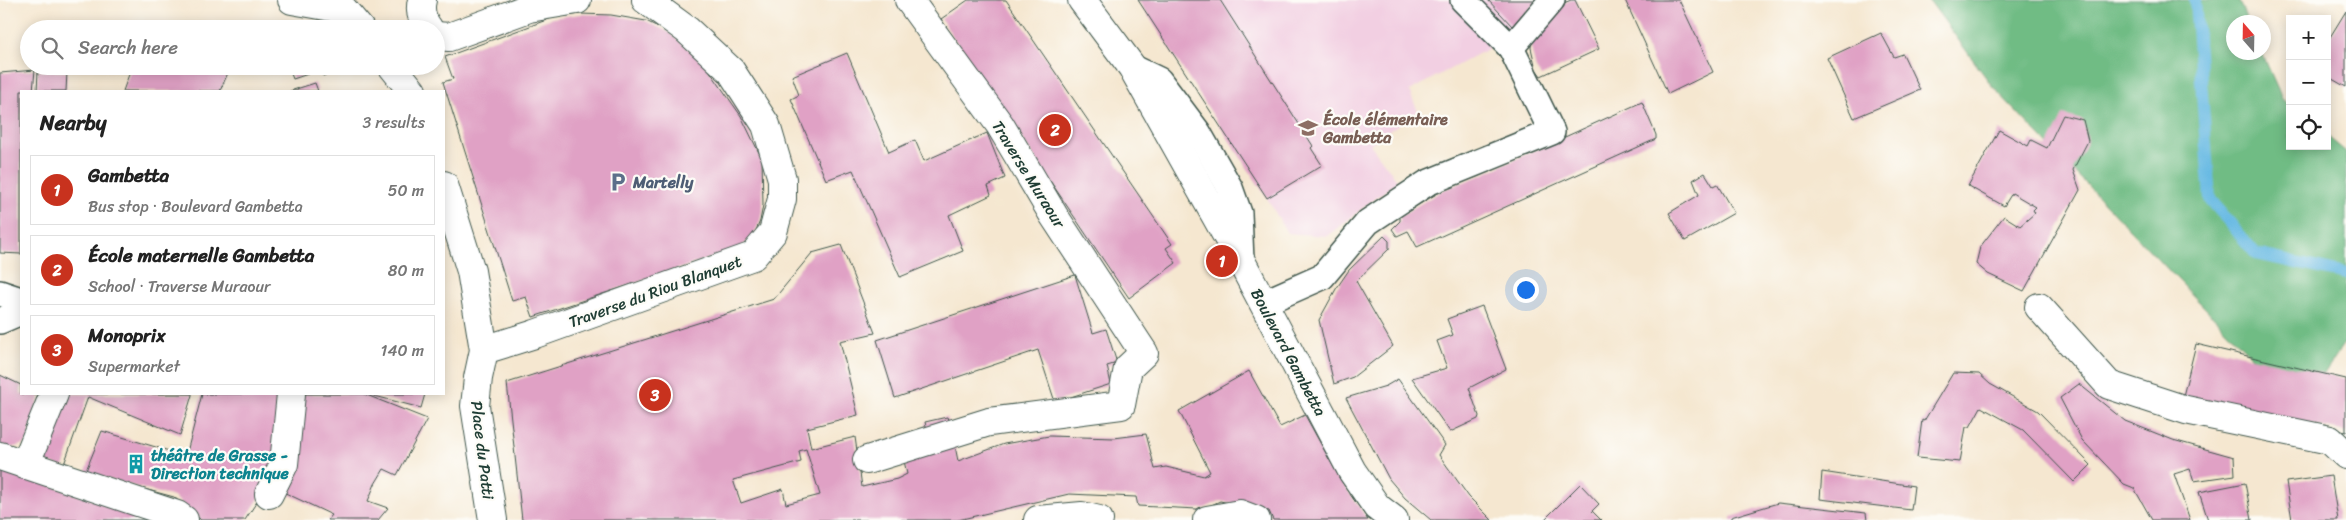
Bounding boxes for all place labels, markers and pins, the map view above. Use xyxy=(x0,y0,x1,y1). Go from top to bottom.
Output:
place label: École élémentaire Gambetta xyxy=(1322,105,1448,152)
pin: 2 xyxy=(1039,111,1071,149)
school or university icon: École élémentaire Gambetta xyxy=(1297,117,1319,139)
place label: Martelly xyxy=(632,168,694,197)
parking icon: Martelly xyxy=(607,171,629,193)
pin: 1 xyxy=(1206,242,1238,280)
pin: 3 xyxy=(639,376,671,414)
place label: théâtre de Grasse - Direction technique xyxy=(151,441,290,488)
building icon: théâtre de Grasse - Direction technique xyxy=(125,453,147,475)

